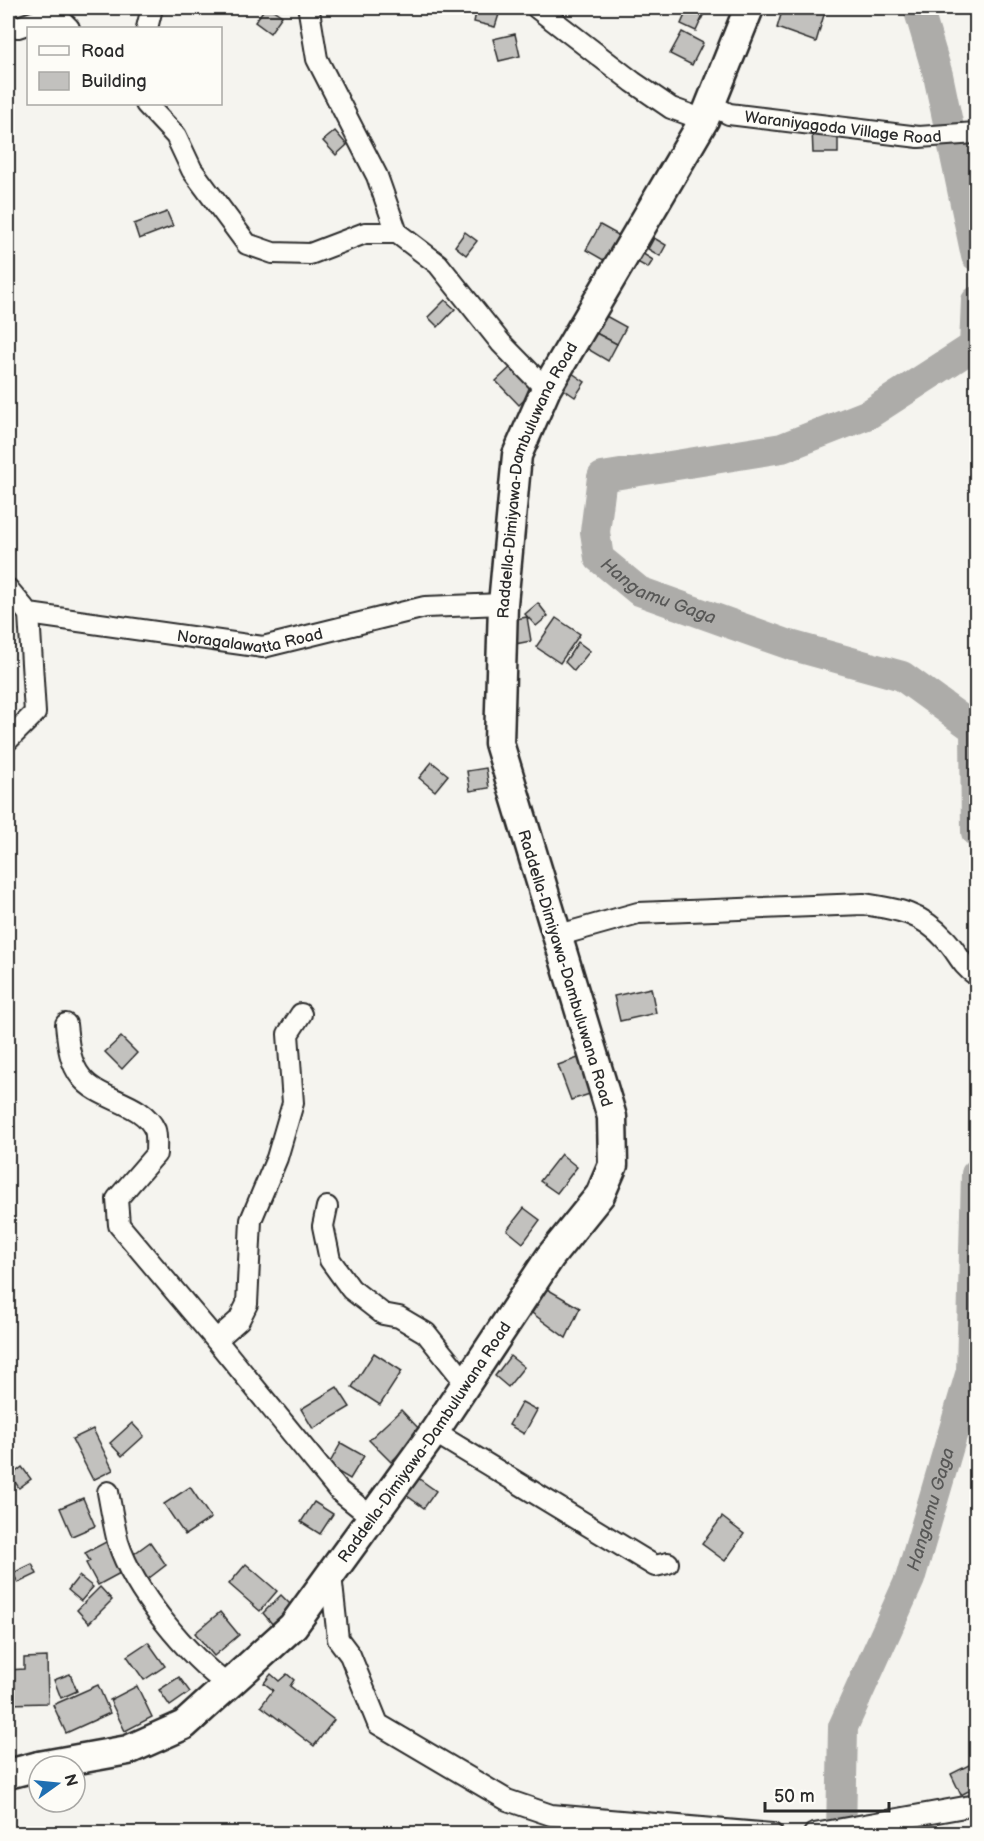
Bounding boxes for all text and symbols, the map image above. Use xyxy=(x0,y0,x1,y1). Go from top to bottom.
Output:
legend xyxy=(27,27,222,105)
text: Road xyxy=(81,41,125,62)
text: Building xyxy=(81,71,147,92)
street label: Waraniyagoda Village Road xyxy=(743,108,942,148)
street label: Raddella-Dimiyawa-Dambuluwana Road xyxy=(495,339,582,619)
water label: Hangamu Gaga xyxy=(596,554,719,629)
street label: Noragalawatta Road xyxy=(176,625,325,658)
street label: Raddella-Dimiyawa-Dambuluwana Road xyxy=(513,828,616,1109)
street label: Raddella-Dimiyawa-Dambuluwana Road xyxy=(334,1319,515,1567)
water label: Hangamu Gaga xyxy=(903,1445,959,1574)
north arrow xyxy=(27,1754,87,1814)
text: N xyxy=(59,1772,81,1789)
scale bar xyxy=(765,1775,890,1813)
text: 50 m xyxy=(774,1786,815,1807)

